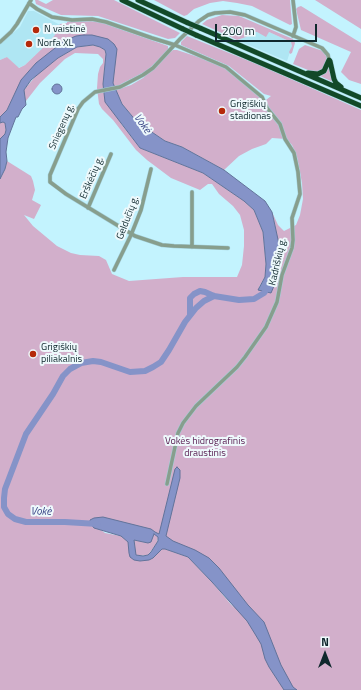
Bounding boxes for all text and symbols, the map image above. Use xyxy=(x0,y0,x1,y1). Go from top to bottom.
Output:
scale bar xyxy=(217,16,319,42)
text: 200 m xyxy=(222,21,255,40)
place label: N vaistinė xyxy=(44,24,86,36)
marker: N vaistinė xyxy=(31,25,41,35)
place label: Norfa XL xyxy=(37,38,73,50)
marker: Norfa XL xyxy=(24,39,34,49)
place label: Grigiškių stadionas xyxy=(230,99,271,122)
street label: Sniegenų g. xyxy=(47,102,77,152)
marker: Grigiškių stadionas xyxy=(217,106,227,116)
water label: Vokė xyxy=(131,112,153,136)
street label: Erškėčių g. xyxy=(78,155,106,201)
street label: Geldučių g. xyxy=(114,195,142,241)
street label: Kadriškių g. xyxy=(267,237,289,287)
place label: Grigiškių piliakalnis xyxy=(41,342,82,366)
marker: Grigiškių piliakalnis xyxy=(28,349,38,359)
park label: Vokės hidrografinis draustinis xyxy=(165,436,245,460)
water label: Vokė xyxy=(30,505,52,519)
north arrow xyxy=(305,634,345,674)
text: N xyxy=(321,634,329,650)

